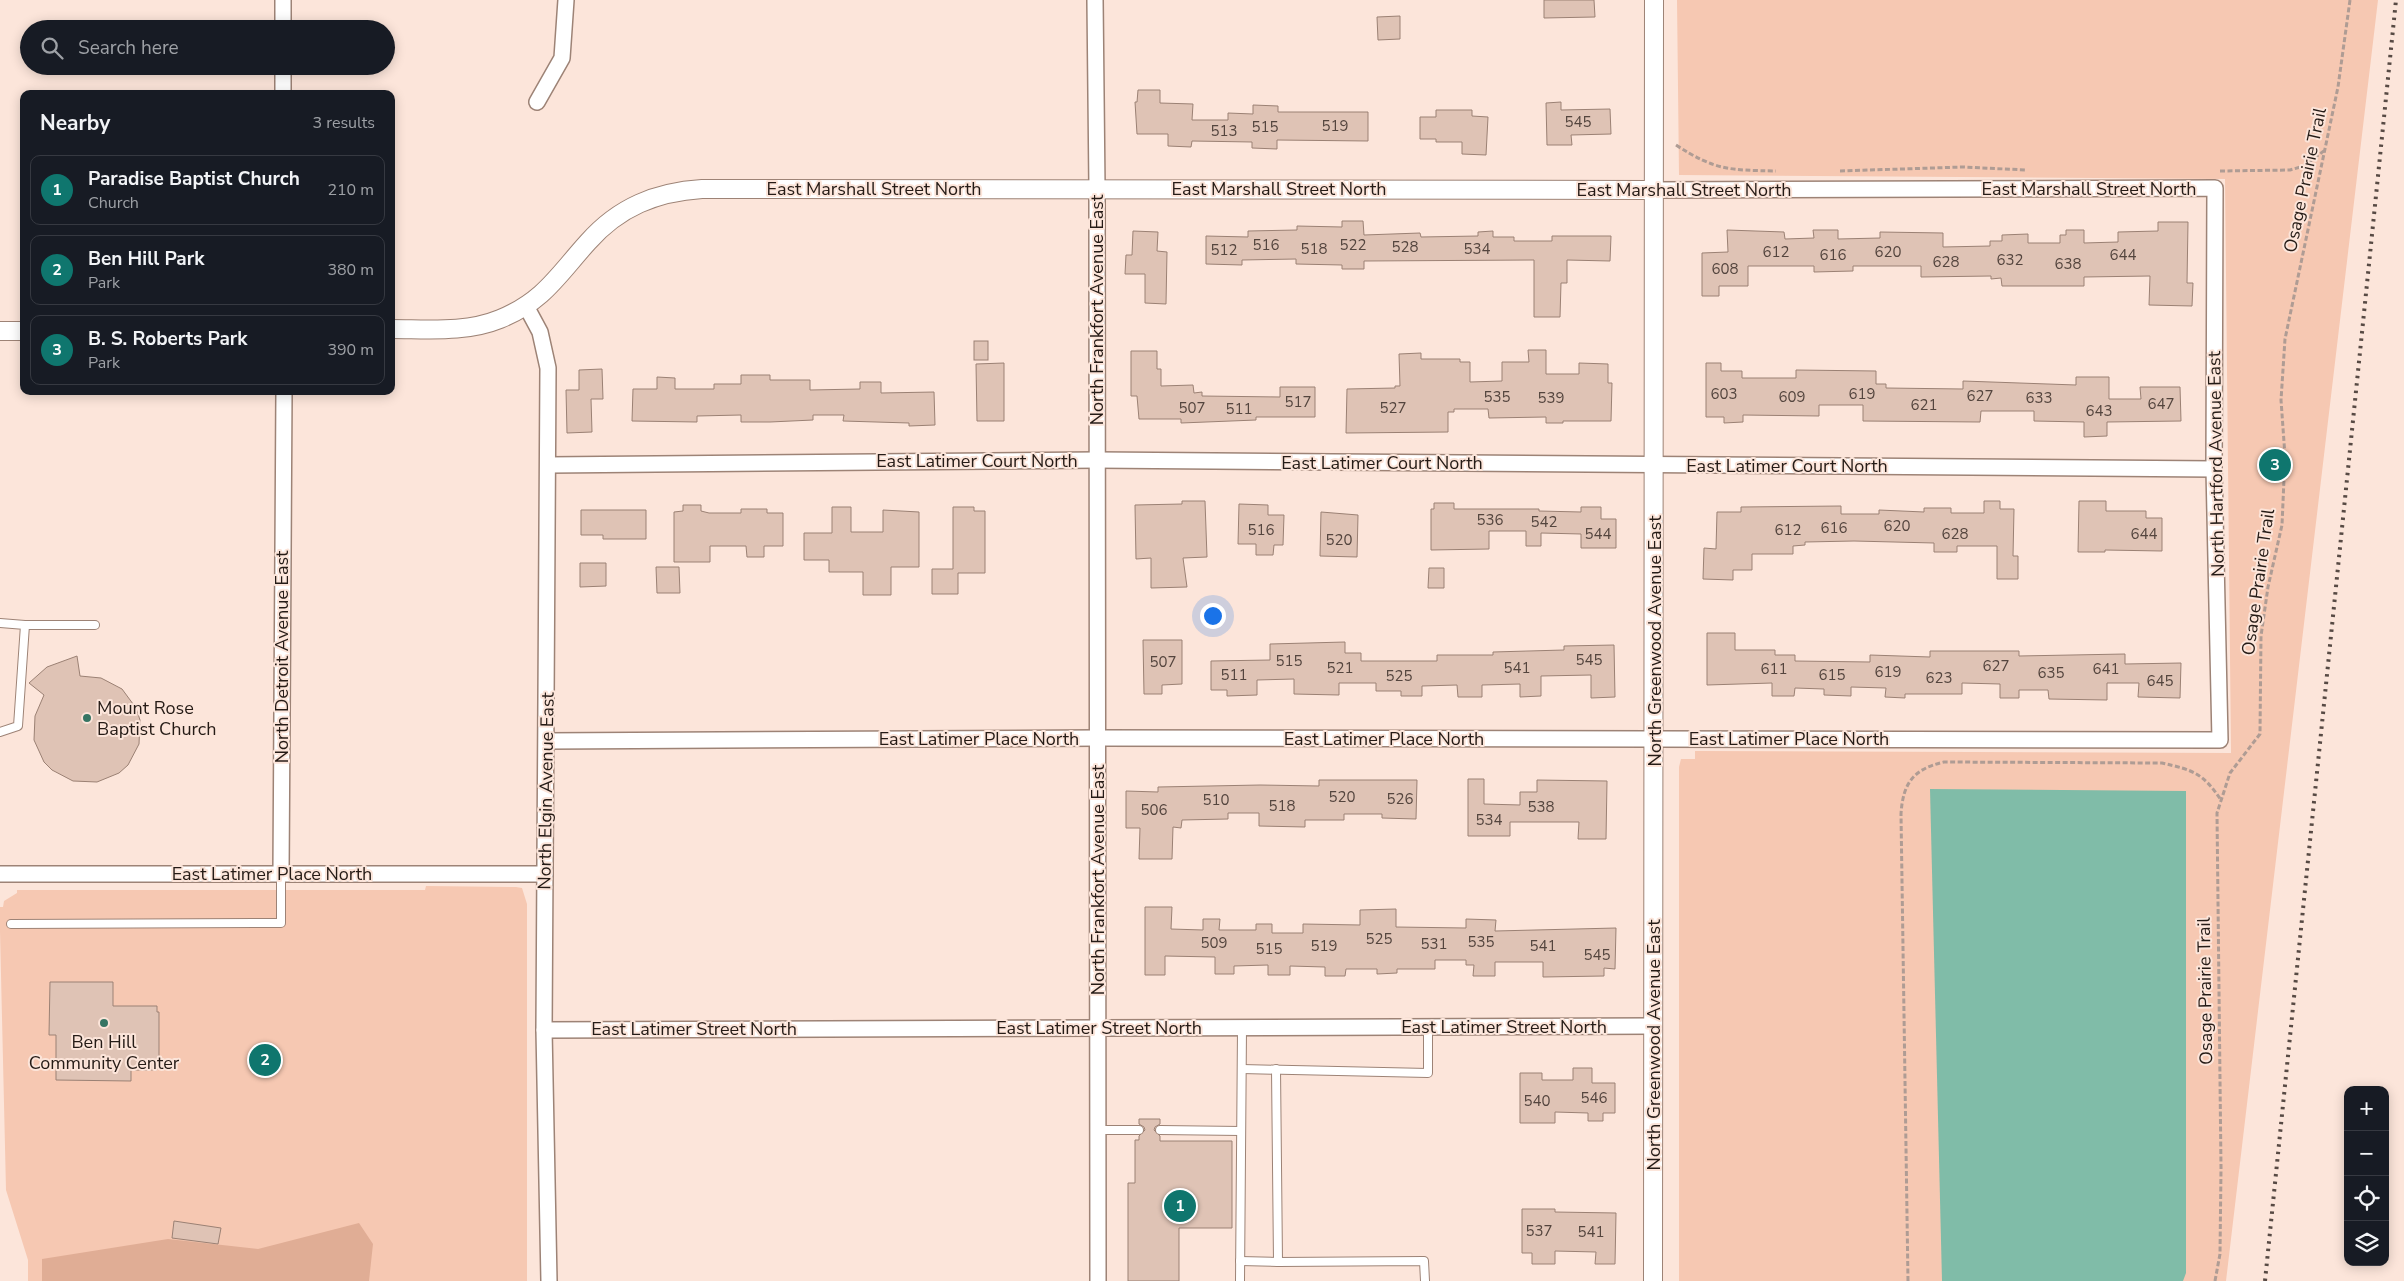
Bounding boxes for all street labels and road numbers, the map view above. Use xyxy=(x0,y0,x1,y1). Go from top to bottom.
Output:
street label: Osage Prairie Trail xyxy=(2278,105,2332,255)
street label: East Marshall Street North xyxy=(767,177,981,201)
street label: East Marshall Street North xyxy=(1172,177,1386,201)
street label: East Marshall Street North xyxy=(1982,177,2196,201)
street label: East Marshall Street North xyxy=(1577,178,1791,202)
street label: North Frankfort Avenue East xyxy=(1085,194,1109,425)
street label: North Hartford Avenue East xyxy=(2202,350,2230,577)
street label: East Latimer Court North xyxy=(876,449,1078,473)
street label: East Latimer Court North xyxy=(1281,451,1483,475)
street label: East Latimer Court North xyxy=(1686,454,1888,478)
street label: Osage Prairie Trail xyxy=(2236,507,2280,657)
street label: North Greenwood Avenue East xyxy=(1643,515,1667,766)
street label: North Detroit Avenue East xyxy=(270,550,294,763)
street label: North Elgin Avenue East xyxy=(532,691,560,890)
street label: East Latimer Place North xyxy=(879,727,1079,751)
street label: East Latimer Place North xyxy=(1284,727,1484,751)
street label: East Latimer Place North xyxy=(1689,727,1889,751)
street label: North Frankfort Avenue East xyxy=(1086,764,1110,995)
street label: East Latimer Place North xyxy=(172,862,372,886)
street label: Osage Prairie Trail xyxy=(2192,916,2218,1065)
street label: North Greenwood Avenue East xyxy=(1642,919,1666,1170)
street label: East Latimer Street North xyxy=(1401,1015,1607,1039)
street label: East Latimer Street North xyxy=(996,1016,1202,1040)
street label: East Latimer Street North xyxy=(591,1017,797,1041)

